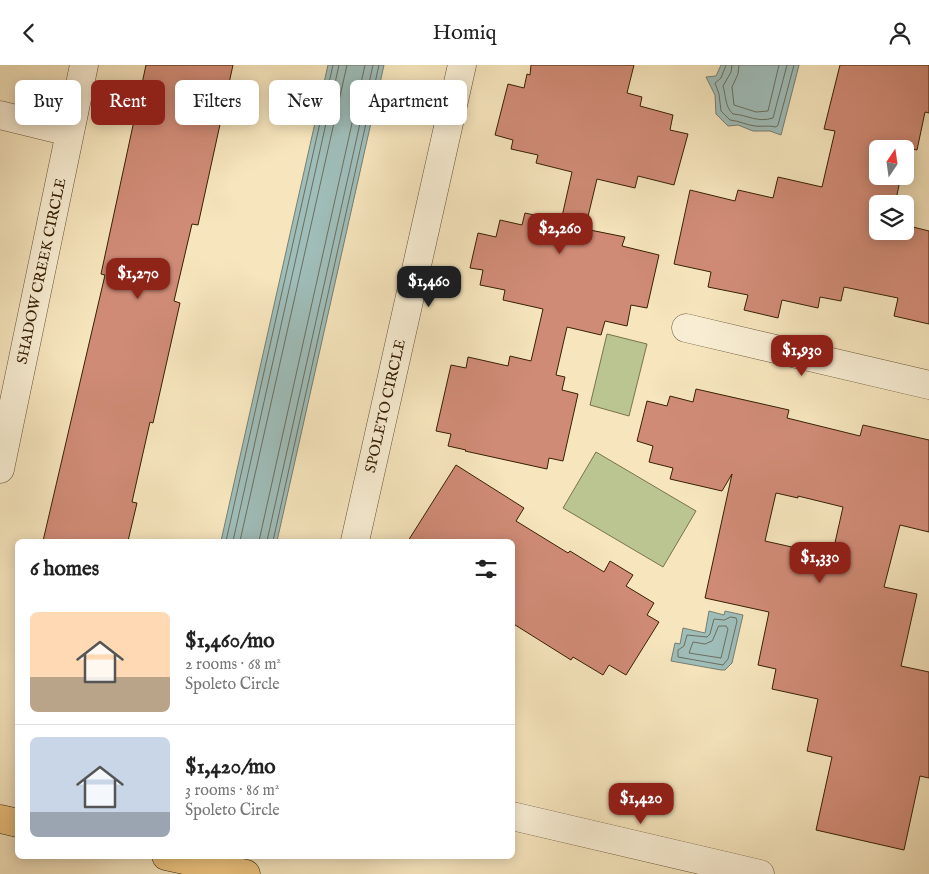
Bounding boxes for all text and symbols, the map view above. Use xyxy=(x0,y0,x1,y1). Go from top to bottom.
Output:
icon: back xyxy=(15,19,43,47)
text: Homiq xyxy=(432,19,497,47)
icon: person xyxy=(886,19,914,47)
chip: Buy xyxy=(15,80,81,125)
chip: Rent xyxy=(91,80,165,125)
chip: Filters xyxy=(175,80,259,125)
chip: New xyxy=(269,80,340,125)
chip: Apartment xyxy=(350,80,467,125)
north arrow xyxy=(869,140,914,185)
map controls xyxy=(869,140,914,240)
street label: SHADOW CREEK CIRCLE xyxy=(12,176,70,366)
button: layers xyxy=(869,195,914,240)
pin: $2,260 xyxy=(519,213,601,255)
text: $2,260 xyxy=(539,219,581,239)
pin: $1,270 xyxy=(97,257,179,300)
text: $1,270 xyxy=(117,264,159,284)
pin: $1,460 xyxy=(388,265,470,308)
text: $1,460 xyxy=(408,272,450,292)
pin: $1,930 xyxy=(761,335,843,377)
street label: SPOLETO CIRCLE xyxy=(361,338,410,475)
text: $1,930 xyxy=(782,341,822,361)
pin: $1,330 xyxy=(779,541,861,584)
text: $1,330 xyxy=(801,548,839,568)
icon: filters xyxy=(472,555,500,583)
text: 6 homes xyxy=(30,556,99,583)
text: $1,460/mo xyxy=(185,628,275,655)
icon: home xyxy=(70,632,130,692)
text: 2 rooms · 68 m² xyxy=(185,655,281,675)
text: Spoleto Circle xyxy=(185,675,280,695)
text: $1,420/mo xyxy=(185,754,276,781)
icon: home xyxy=(70,757,130,817)
text: 3 rooms · 86 m² xyxy=(185,781,279,801)
pin: $1,420 xyxy=(600,783,682,825)
text: $1,420 xyxy=(620,789,662,809)
text: Spoleto Circle xyxy=(185,801,280,821)

